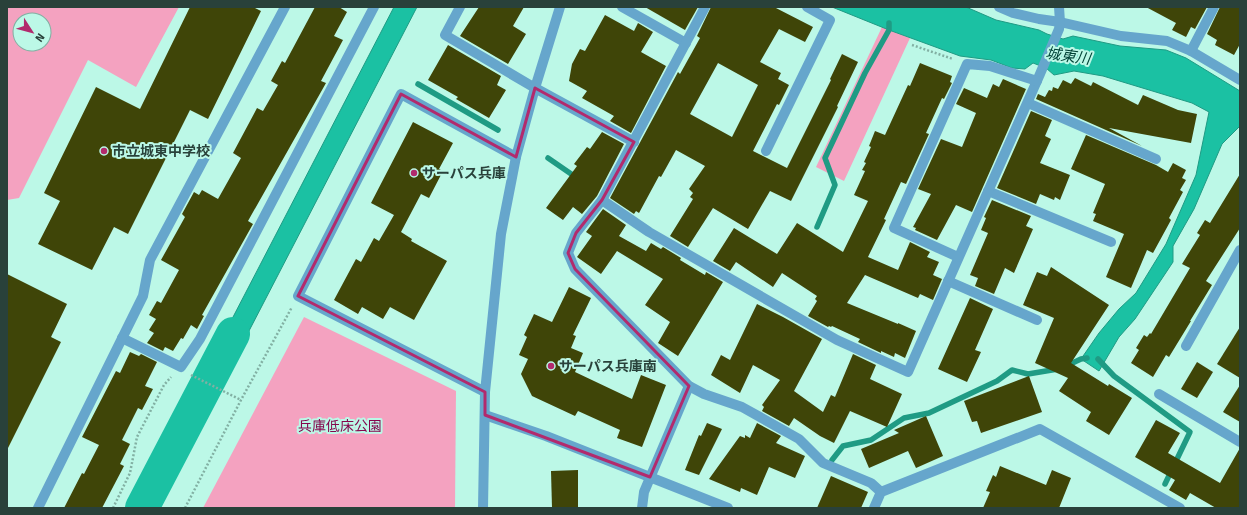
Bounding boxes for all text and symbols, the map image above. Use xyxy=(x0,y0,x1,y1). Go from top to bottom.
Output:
north arrow xyxy=(12,12,52,52)
text: N xyxy=(32,31,47,44)
water label: 城東川 xyxy=(1044,44,1094,68)
place label: 市立城東中学校 xyxy=(112,143,210,160)
marker: 市立城東中学校 xyxy=(99,146,109,156)
place label: サーパス兵庫 xyxy=(422,165,506,182)
marker: サーパス兵庫 xyxy=(409,168,419,178)
place label: サーパス兵庫南 xyxy=(559,358,657,375)
marker: サーパス兵庫南 xyxy=(546,361,556,371)
park label: 兵庫低床公園 xyxy=(298,418,382,435)

